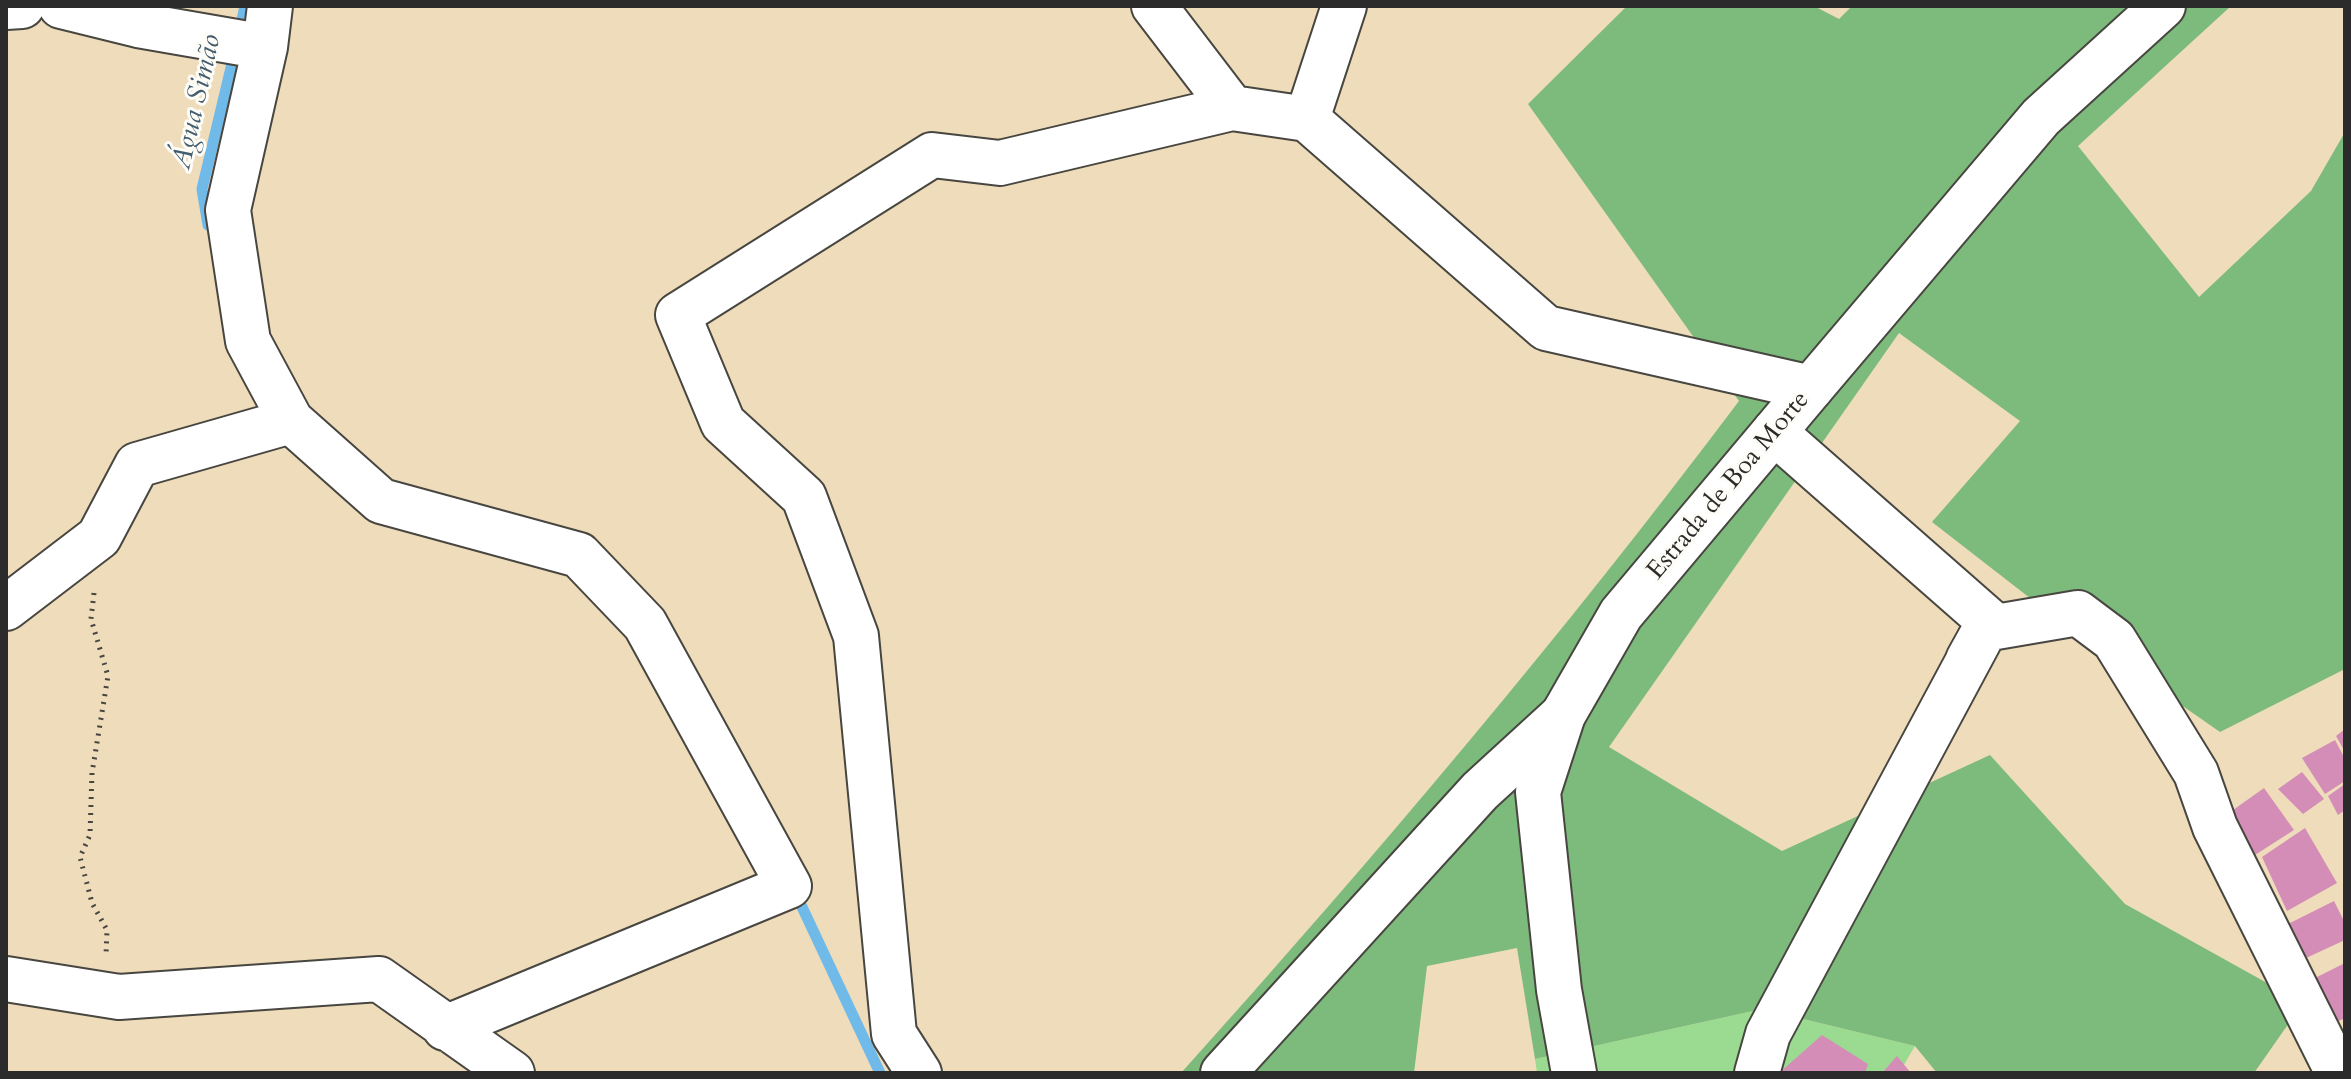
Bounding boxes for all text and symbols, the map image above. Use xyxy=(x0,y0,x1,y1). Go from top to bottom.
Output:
water label: Água Simão xyxy=(166,31,230,173)
street label: Estrada de Boa Morte xyxy=(1641,385,1817,587)

